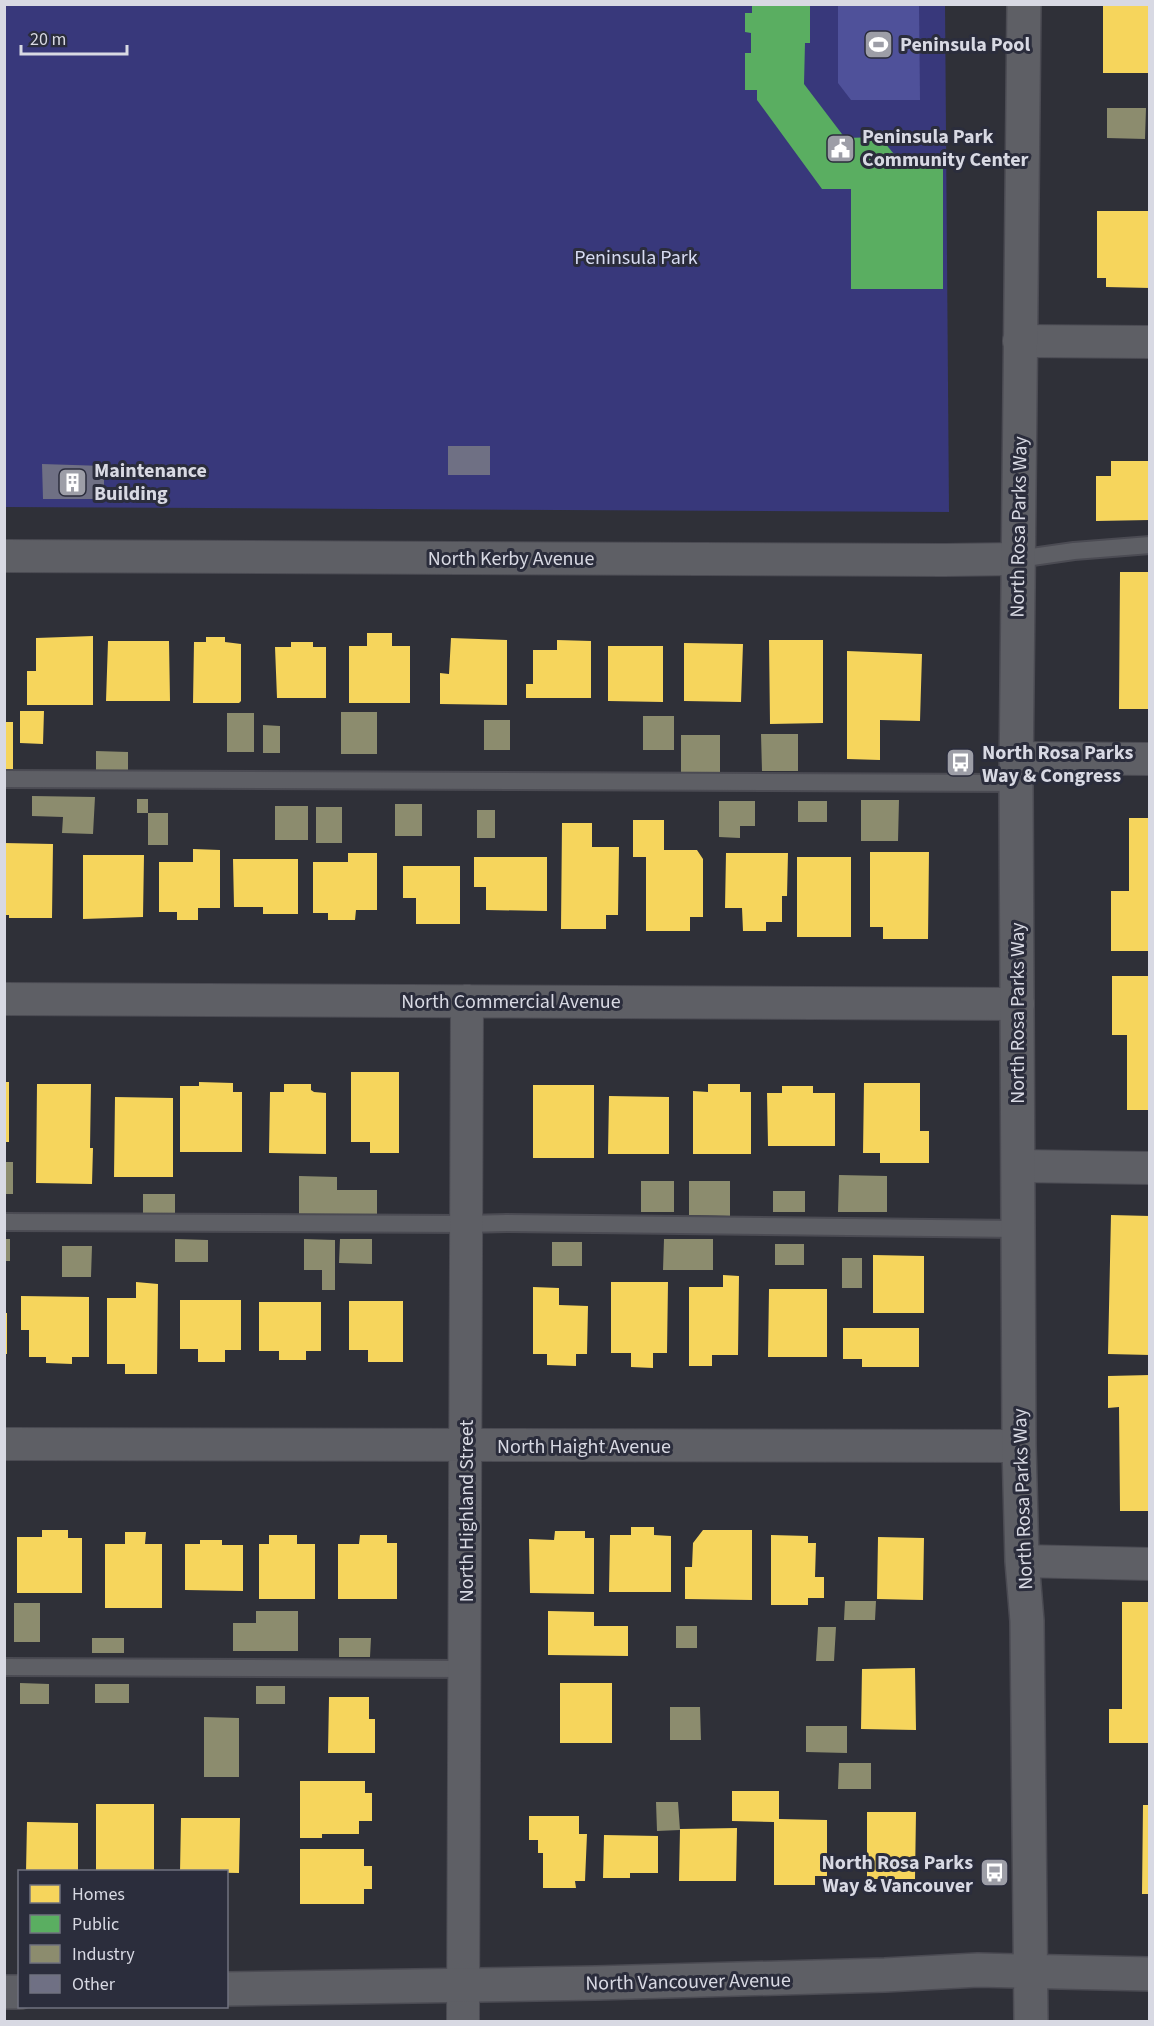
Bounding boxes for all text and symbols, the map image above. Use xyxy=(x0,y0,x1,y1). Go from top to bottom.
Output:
scale bar xyxy=(21,18,128,56)
text: 20 m xyxy=(30,27,66,52)
sports icon: Peninsula Pool xyxy=(863,28,895,60)
place label: Peninsula Pool xyxy=(900,31,1030,59)
place label: Peninsula Park Community Center xyxy=(862,123,1029,174)
public building icon: Peninsula Park Community Center xyxy=(825,132,857,164)
park label: Peninsula Park xyxy=(574,244,698,272)
street label: North Rosa Parks Way xyxy=(1003,435,1035,618)
place label: Maintenance Building xyxy=(94,457,207,508)
building icon: Maintenance Building xyxy=(57,466,89,498)
street label: North Kerby Avenue xyxy=(428,545,594,573)
place label: North Rosa Parks Way & Congress xyxy=(982,739,1134,790)
bus stop icon: North Rosa Parks Way & Congress xyxy=(945,747,977,779)
street label: North Rosa Parks Way xyxy=(1004,922,1032,1104)
street label: North Commercial Avenue xyxy=(401,988,621,1016)
street label: North Rosa Parks Way xyxy=(1006,1407,1040,1590)
street label: North Highland Street xyxy=(453,1419,481,1602)
street label: North Haight Avenue xyxy=(497,1433,671,1461)
place label: North Rosa Parks Way & Vancouver xyxy=(822,1849,973,1900)
bus stop icon: North Rosa Parks Way & Vancouver xyxy=(978,1857,1010,1889)
legend xyxy=(18,1870,228,2008)
text: Homes xyxy=(72,1882,125,1907)
text: Public xyxy=(72,1912,119,1937)
text: Industry xyxy=(72,1942,135,1967)
street label: North Vancouver Avenue xyxy=(585,1966,791,1998)
text: Other xyxy=(72,1972,116,1997)

